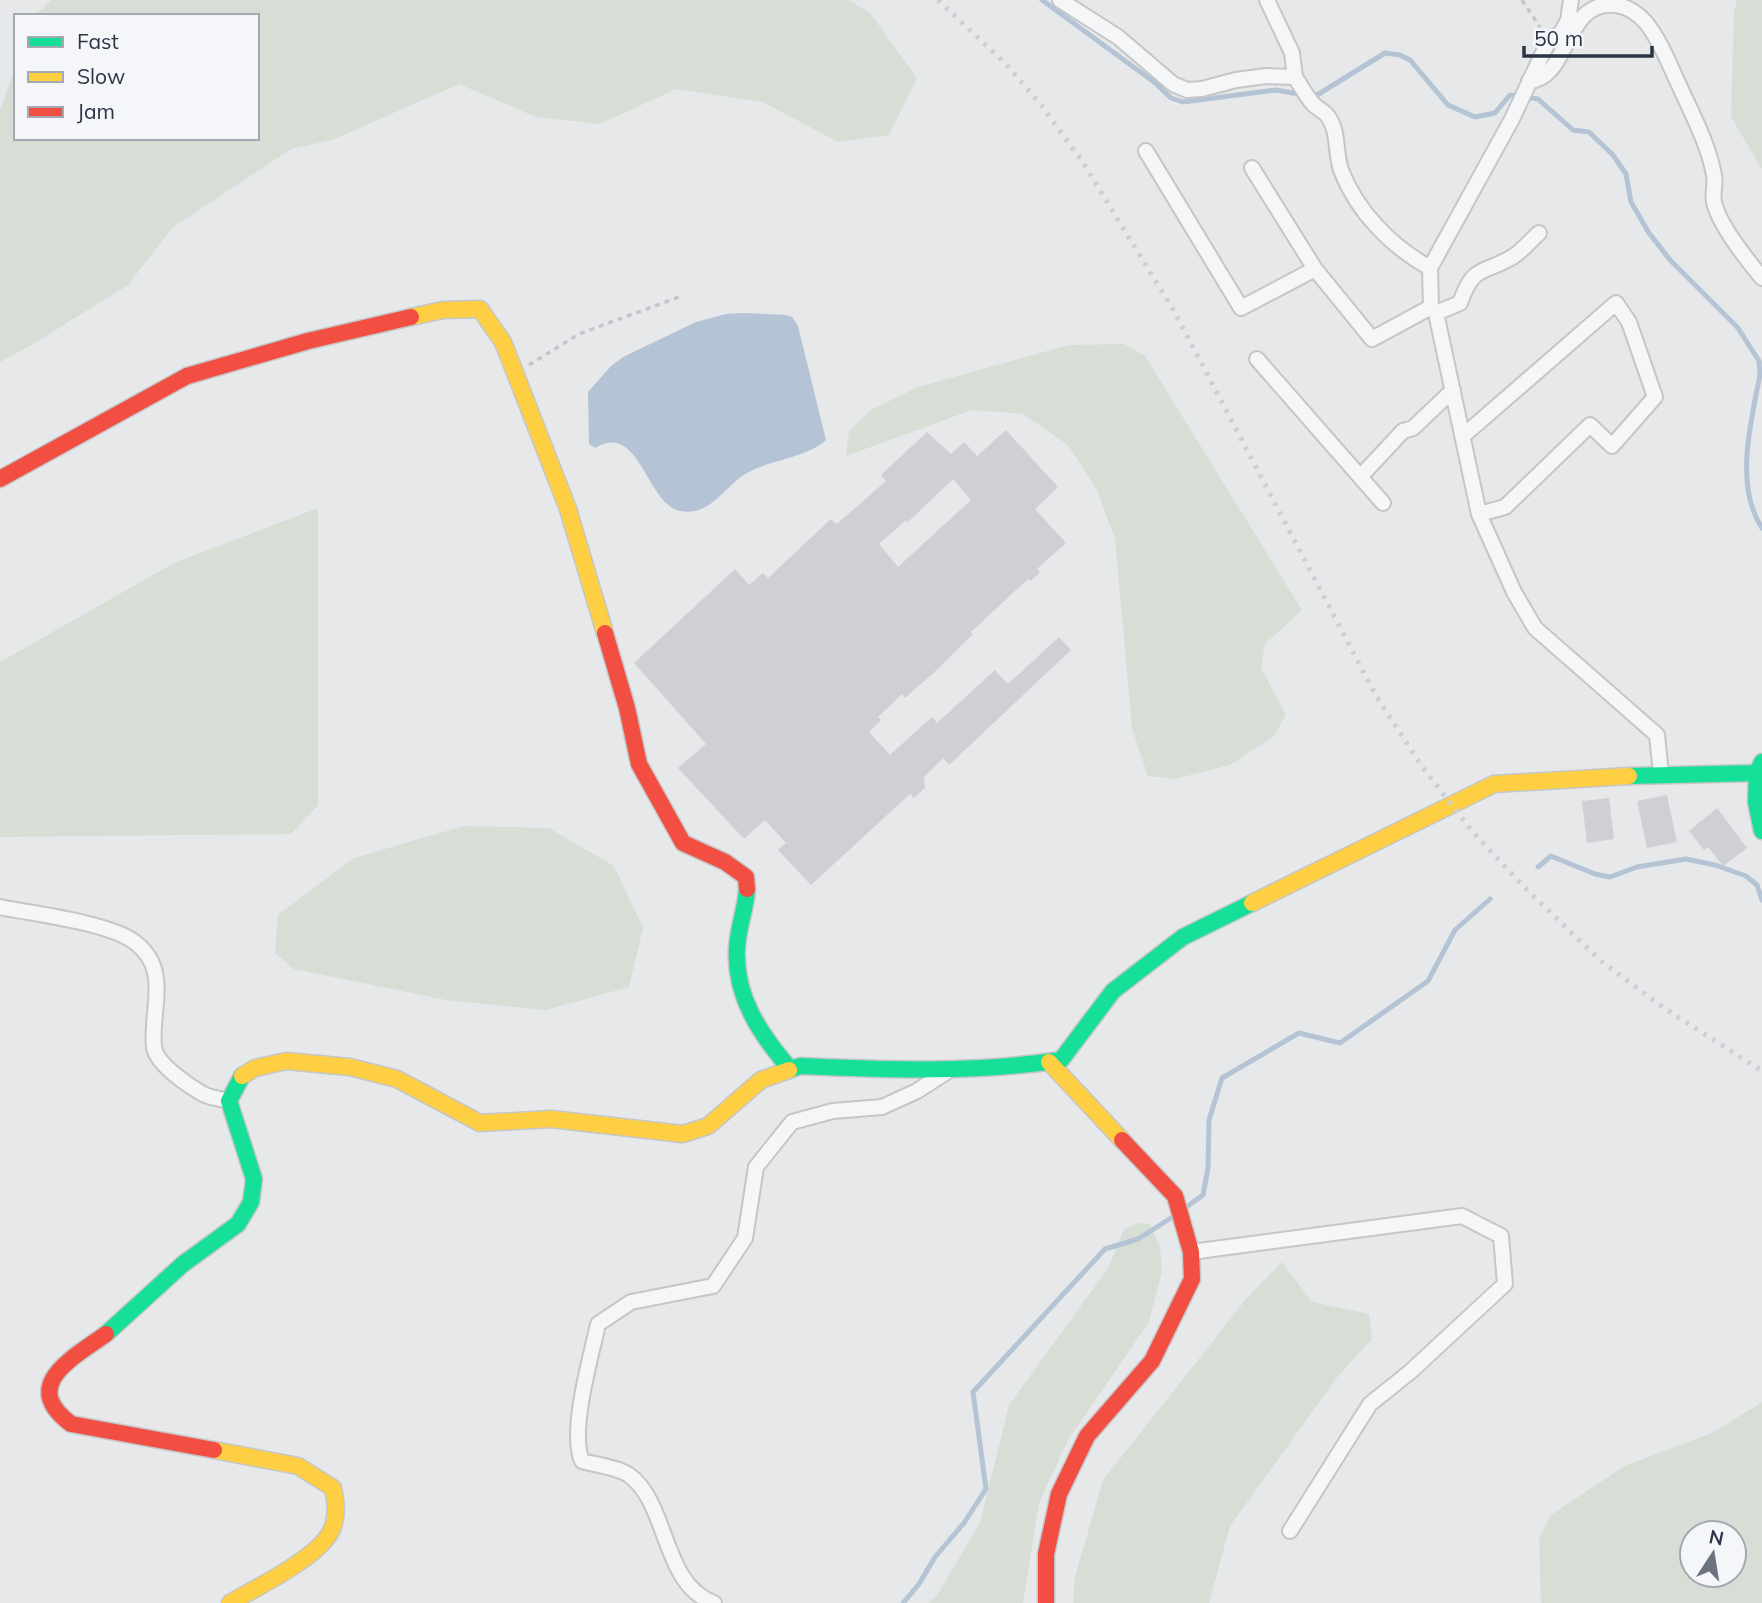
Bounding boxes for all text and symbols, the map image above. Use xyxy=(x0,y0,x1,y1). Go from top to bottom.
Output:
legend xyxy=(14,14,259,140)
scale bar xyxy=(1524,14,1652,58)
text: 50 m xyxy=(1534,25,1583,51)
text: Fast xyxy=(77,28,119,54)
text: Slow xyxy=(77,63,125,89)
text: Jam xyxy=(77,98,115,124)
north arrow xyxy=(1678,1519,1748,1589)
text: N xyxy=(1707,1524,1726,1551)

